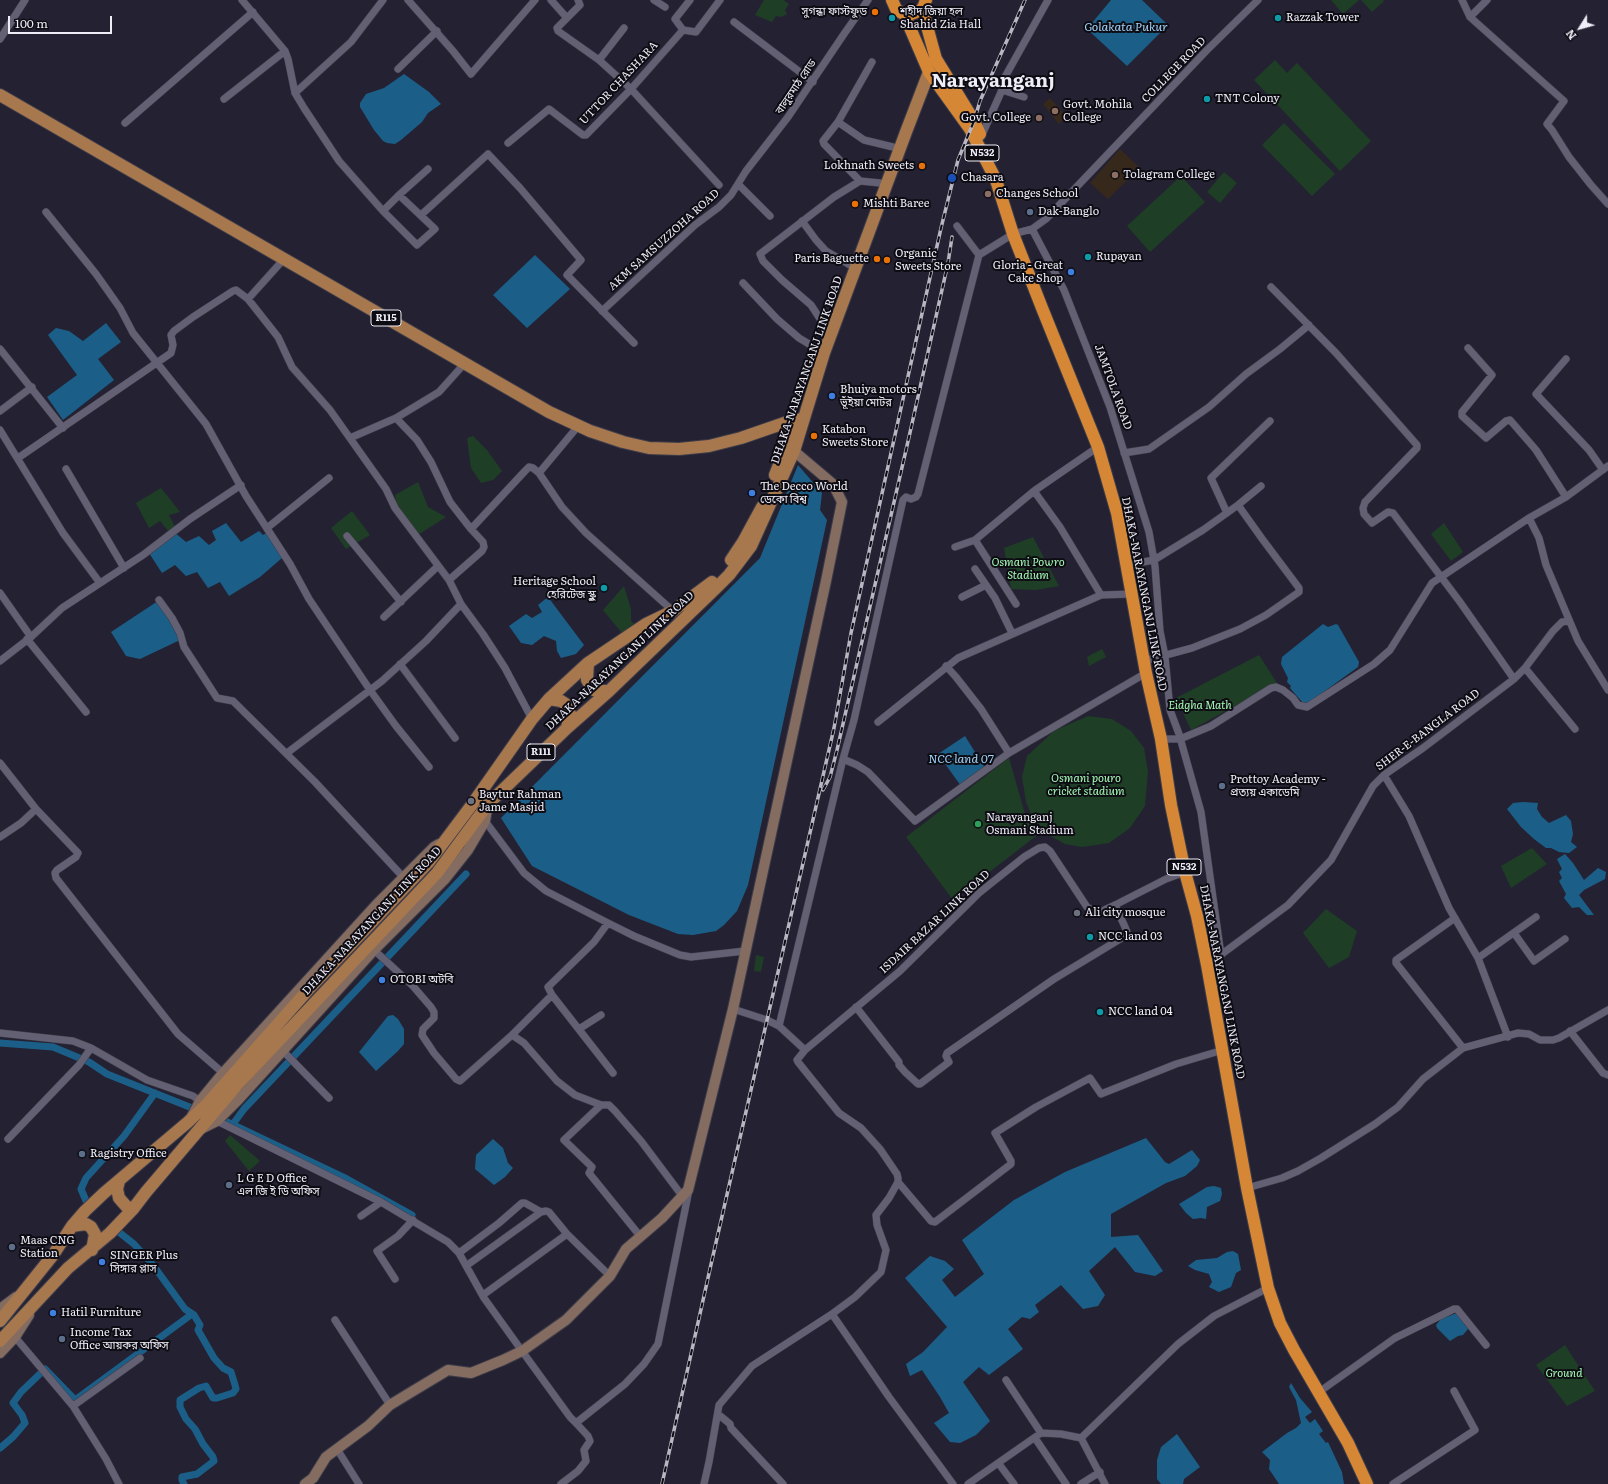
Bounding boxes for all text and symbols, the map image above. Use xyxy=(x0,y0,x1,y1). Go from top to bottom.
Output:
place label: সুগন্ধা ফাস্টফুড xyxy=(802,5,867,19)
place label: শহীদ জিয়া হল Shahid Zia Hall xyxy=(900,5,981,31)
marker: সুগন্ধা ফাস্টফুড xyxy=(870,7,880,17)
scale bar xyxy=(10,8,114,34)
north arrow xyxy=(1560,8,1600,48)
place label: Razzak Tower xyxy=(1286,11,1359,25)
marker: শহীদ জিয়া হল Shahid Zia Hall xyxy=(887,13,897,23)
marker: Razzak Tower xyxy=(1273,13,1283,23)
text: 100 m xyxy=(15,14,48,32)
water label: Golakata Pukur xyxy=(1084,20,1168,34)
text: N xyxy=(1561,27,1580,44)
street label: COLLEGE ROAD xyxy=(1139,34,1209,106)
street label: UTTOR CHASHARA xyxy=(577,39,661,127)
street label: বালুরমাঠ রোড xyxy=(773,57,819,117)
district label: Narayanganj xyxy=(931,70,1055,92)
place label: TNT Colony xyxy=(1215,92,1280,106)
marker: TNT Colony xyxy=(1202,94,1212,104)
place label: Govt. Mohila College xyxy=(1063,98,1132,124)
marker: Govt. Mohila College xyxy=(1050,106,1060,116)
place label: Govt. College xyxy=(961,111,1031,125)
marker: Govt. College xyxy=(1034,113,1044,123)
road number: N532 xyxy=(965,145,999,161)
place label: Lokhnath Sweets xyxy=(824,159,914,173)
marker: Lokhnath Sweets xyxy=(917,161,927,171)
place label: Tolagram College xyxy=(1123,168,1215,182)
marker: Tolagram College xyxy=(1110,170,1120,180)
place label: Chasara xyxy=(961,171,1004,185)
marker: Chasara xyxy=(946,172,958,184)
street label: AKM SAMSUZZOHA ROAD xyxy=(606,187,722,293)
place label: Changes School xyxy=(996,187,1078,201)
marker: Changes School xyxy=(983,189,993,199)
place label: Mishti Baree xyxy=(863,197,929,211)
marker: Mishti Baree xyxy=(850,199,860,209)
place label: Dak-Banglo xyxy=(1038,205,1099,219)
marker: Dak-Banglo xyxy=(1025,207,1035,217)
place label: Organic Sweets Store xyxy=(895,247,961,273)
place label: Rupayan xyxy=(1096,250,1142,264)
place label: Paris Baguette xyxy=(794,252,869,266)
marker: Rupayan xyxy=(1083,252,1093,262)
marker: Paris Baguette xyxy=(872,254,882,264)
marker: Organic Sweets Store xyxy=(882,255,892,265)
place label: Gloria - Great Cake Shop xyxy=(993,259,1063,285)
marker: Gloria - Great Cake Shop xyxy=(1066,267,1076,277)
street label: DHAKA-NARAYANGANJ LINK ROAD xyxy=(769,274,845,466)
road number: R115 xyxy=(371,310,401,326)
street label: JAMTOLA ROAD xyxy=(1091,343,1135,431)
place label: Bhuiya motors ভূঁইয়া মোটর xyxy=(840,383,917,409)
marker: Bhuiya motors ভূঁইয়া মোটর xyxy=(827,391,837,401)
place label: Katabon Sweets Store xyxy=(822,423,888,449)
marker: Katabon Sweets Store xyxy=(809,431,819,441)
place label: The Decco World ডেকো বিশ্ব xyxy=(760,480,848,506)
marker: The Decco World ডেকো বিশ্ব xyxy=(747,488,757,498)
street label: DHAKA-NARAYANGANJ LINK ROAD xyxy=(1119,496,1169,692)
park label: Osmani Powro Stadium xyxy=(991,556,1065,582)
place label: Heritage School হেরিটেজ স্কুল xyxy=(513,575,596,601)
marker: Heritage School হেরিটেজ স্কুল xyxy=(599,583,609,593)
street label: DHAKA-NARAYANGANJ LINK ROAD xyxy=(543,589,697,733)
street label: SHER-E-BANGLA ROAD xyxy=(1373,687,1483,773)
park label: Eidgha Math xyxy=(1168,699,1232,713)
road number: R111 xyxy=(527,744,555,760)
water label: NCC land 07 xyxy=(928,752,994,766)
park label: Osmani pouro cricket stadium xyxy=(1047,772,1125,798)
place label: Prottoy Academy - প্রত্যয় একাডেমি xyxy=(1230,773,1326,799)
marker: Prottoy Academy - প্রত্যয় একাডেমি xyxy=(1217,781,1227,791)
place label: Baytur Rahman Jame Masjid xyxy=(479,788,561,814)
marker: Baytur Rahman Jame Masjid xyxy=(466,796,476,806)
place label: Narayanganj Osmani Stadium xyxy=(986,811,1074,837)
marker: Narayanganj Osmani Stadium xyxy=(973,819,983,829)
street label: DHAKA-NARAYANGANJ LINK ROAD xyxy=(300,844,444,998)
road number: N532 xyxy=(1167,859,1201,875)
street label: ISDAIR BAZAR LINK ROAD xyxy=(877,868,993,976)
street label: DHAKA-NARAYANGANJ LINK ROAD xyxy=(1197,884,1247,1080)
place label: Ali city mosque xyxy=(1085,906,1165,920)
marker: Ali city mosque xyxy=(1072,908,1082,918)
place label: NCC land 03 xyxy=(1098,930,1162,944)
marker: NCC land 03 xyxy=(1085,932,1095,942)
place label: OTOBI অটবি xyxy=(390,973,454,987)
marker: OTOBI অটবি xyxy=(377,975,387,985)
place label: NCC land 04 xyxy=(1108,1005,1173,1019)
marker: NCC land 04 xyxy=(1095,1007,1105,1017)
place label: Ragistry Office xyxy=(90,1147,167,1161)
marker: Ragistry Office xyxy=(77,1149,87,1159)
place label: L G E D Office এল জি ই ডি অফিস xyxy=(237,1172,320,1198)
marker: L G E D Office এল জি ই ডি অফিস xyxy=(224,1180,234,1190)
place label: Maas CNG Station xyxy=(20,1234,75,1260)
marker: Maas CNG Station xyxy=(7,1242,17,1252)
place label: SINGER Plus সিঙ্গার প্লাস xyxy=(110,1249,178,1275)
marker: SINGER Plus সিঙ্গার প্লাস xyxy=(97,1257,107,1267)
place label: Hatil Furniture xyxy=(61,1306,141,1320)
marker: Hatil Furniture xyxy=(48,1308,58,1318)
place label: Income Tax Office আয়কর অফিস xyxy=(70,1326,169,1352)
marker: Income Tax Office আয়কর অফিস xyxy=(57,1334,67,1344)
park label: Ground xyxy=(1546,1367,1582,1381)

